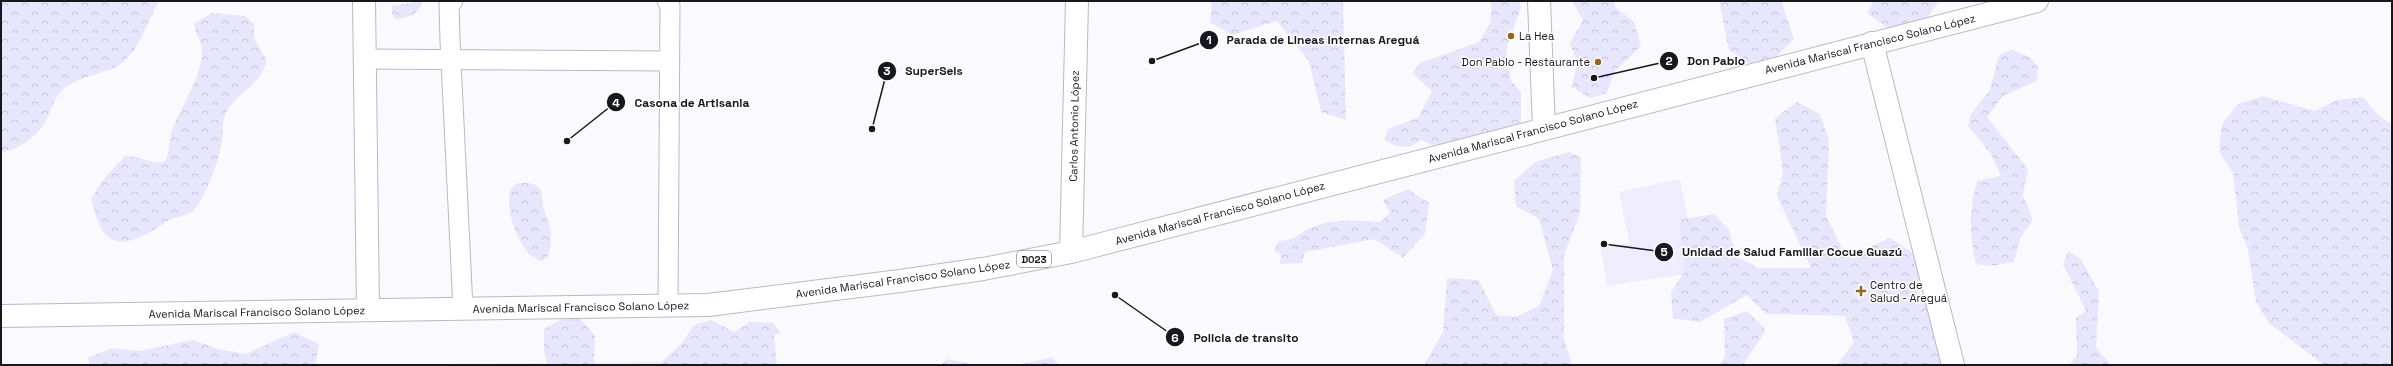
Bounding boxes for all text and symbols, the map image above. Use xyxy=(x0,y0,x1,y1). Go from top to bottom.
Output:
street label: Avenida Mariscal Francisco Solano López xyxy=(1763,11,1977,77)
callout: Parada de Lineas Internas Areguá xyxy=(1199,28,1428,52)
place label: La Hea xyxy=(1519,29,1555,43)
marker: La Hea xyxy=(1506,31,1516,41)
text: 1 xyxy=(1206,32,1212,48)
text: Parada de Lineas Internas Areguá xyxy=(1227,32,1419,48)
callout: Don Pablo xyxy=(1659,49,1753,73)
text: 2 xyxy=(1665,53,1673,69)
text: Don Pablo xyxy=(1687,53,1745,69)
place label: Don Pablo - Restaurante xyxy=(1462,55,1590,69)
marker: Don Pablo - Restaurante xyxy=(1593,57,1603,67)
callout: SuperSeis xyxy=(877,59,971,83)
text: 3 xyxy=(883,63,891,79)
text: SuperSeis xyxy=(905,63,963,79)
street label: Carlos Antonio López xyxy=(1066,70,1082,182)
callout: Casona de Artisania xyxy=(606,90,757,114)
text: 4 xyxy=(612,95,620,111)
text: Casona de Artisania xyxy=(635,95,749,111)
street label: Avenida Mariscal Francisco Solano López xyxy=(1427,96,1640,166)
street label: Avenida Mariscal Francisco Solano López xyxy=(1114,178,1327,248)
callout: Unidad de Salud Familiar Cocue Guazú xyxy=(1654,240,1910,264)
text: 5 xyxy=(1660,244,1668,260)
text: Unidad de Salud Familiar Cocue Guazú xyxy=(1682,244,1902,260)
road number: D023 xyxy=(1017,251,1051,267)
street label: Avenida Mariscal Francisco Solano López xyxy=(795,257,1011,301)
place label: Centro de Salud - Areguá xyxy=(1870,278,1948,305)
marker: Centro de Salud - Areguá xyxy=(1855,285,1867,297)
street label: Avenida Mariscal Francisco Solano López xyxy=(473,298,690,316)
street label: Avenida Mariscal Francisco Solano López xyxy=(149,303,366,321)
callout: Policia de transito xyxy=(1165,325,1306,349)
text: 6 xyxy=(1171,330,1179,346)
text: Policia de transito xyxy=(1193,330,1299,346)

